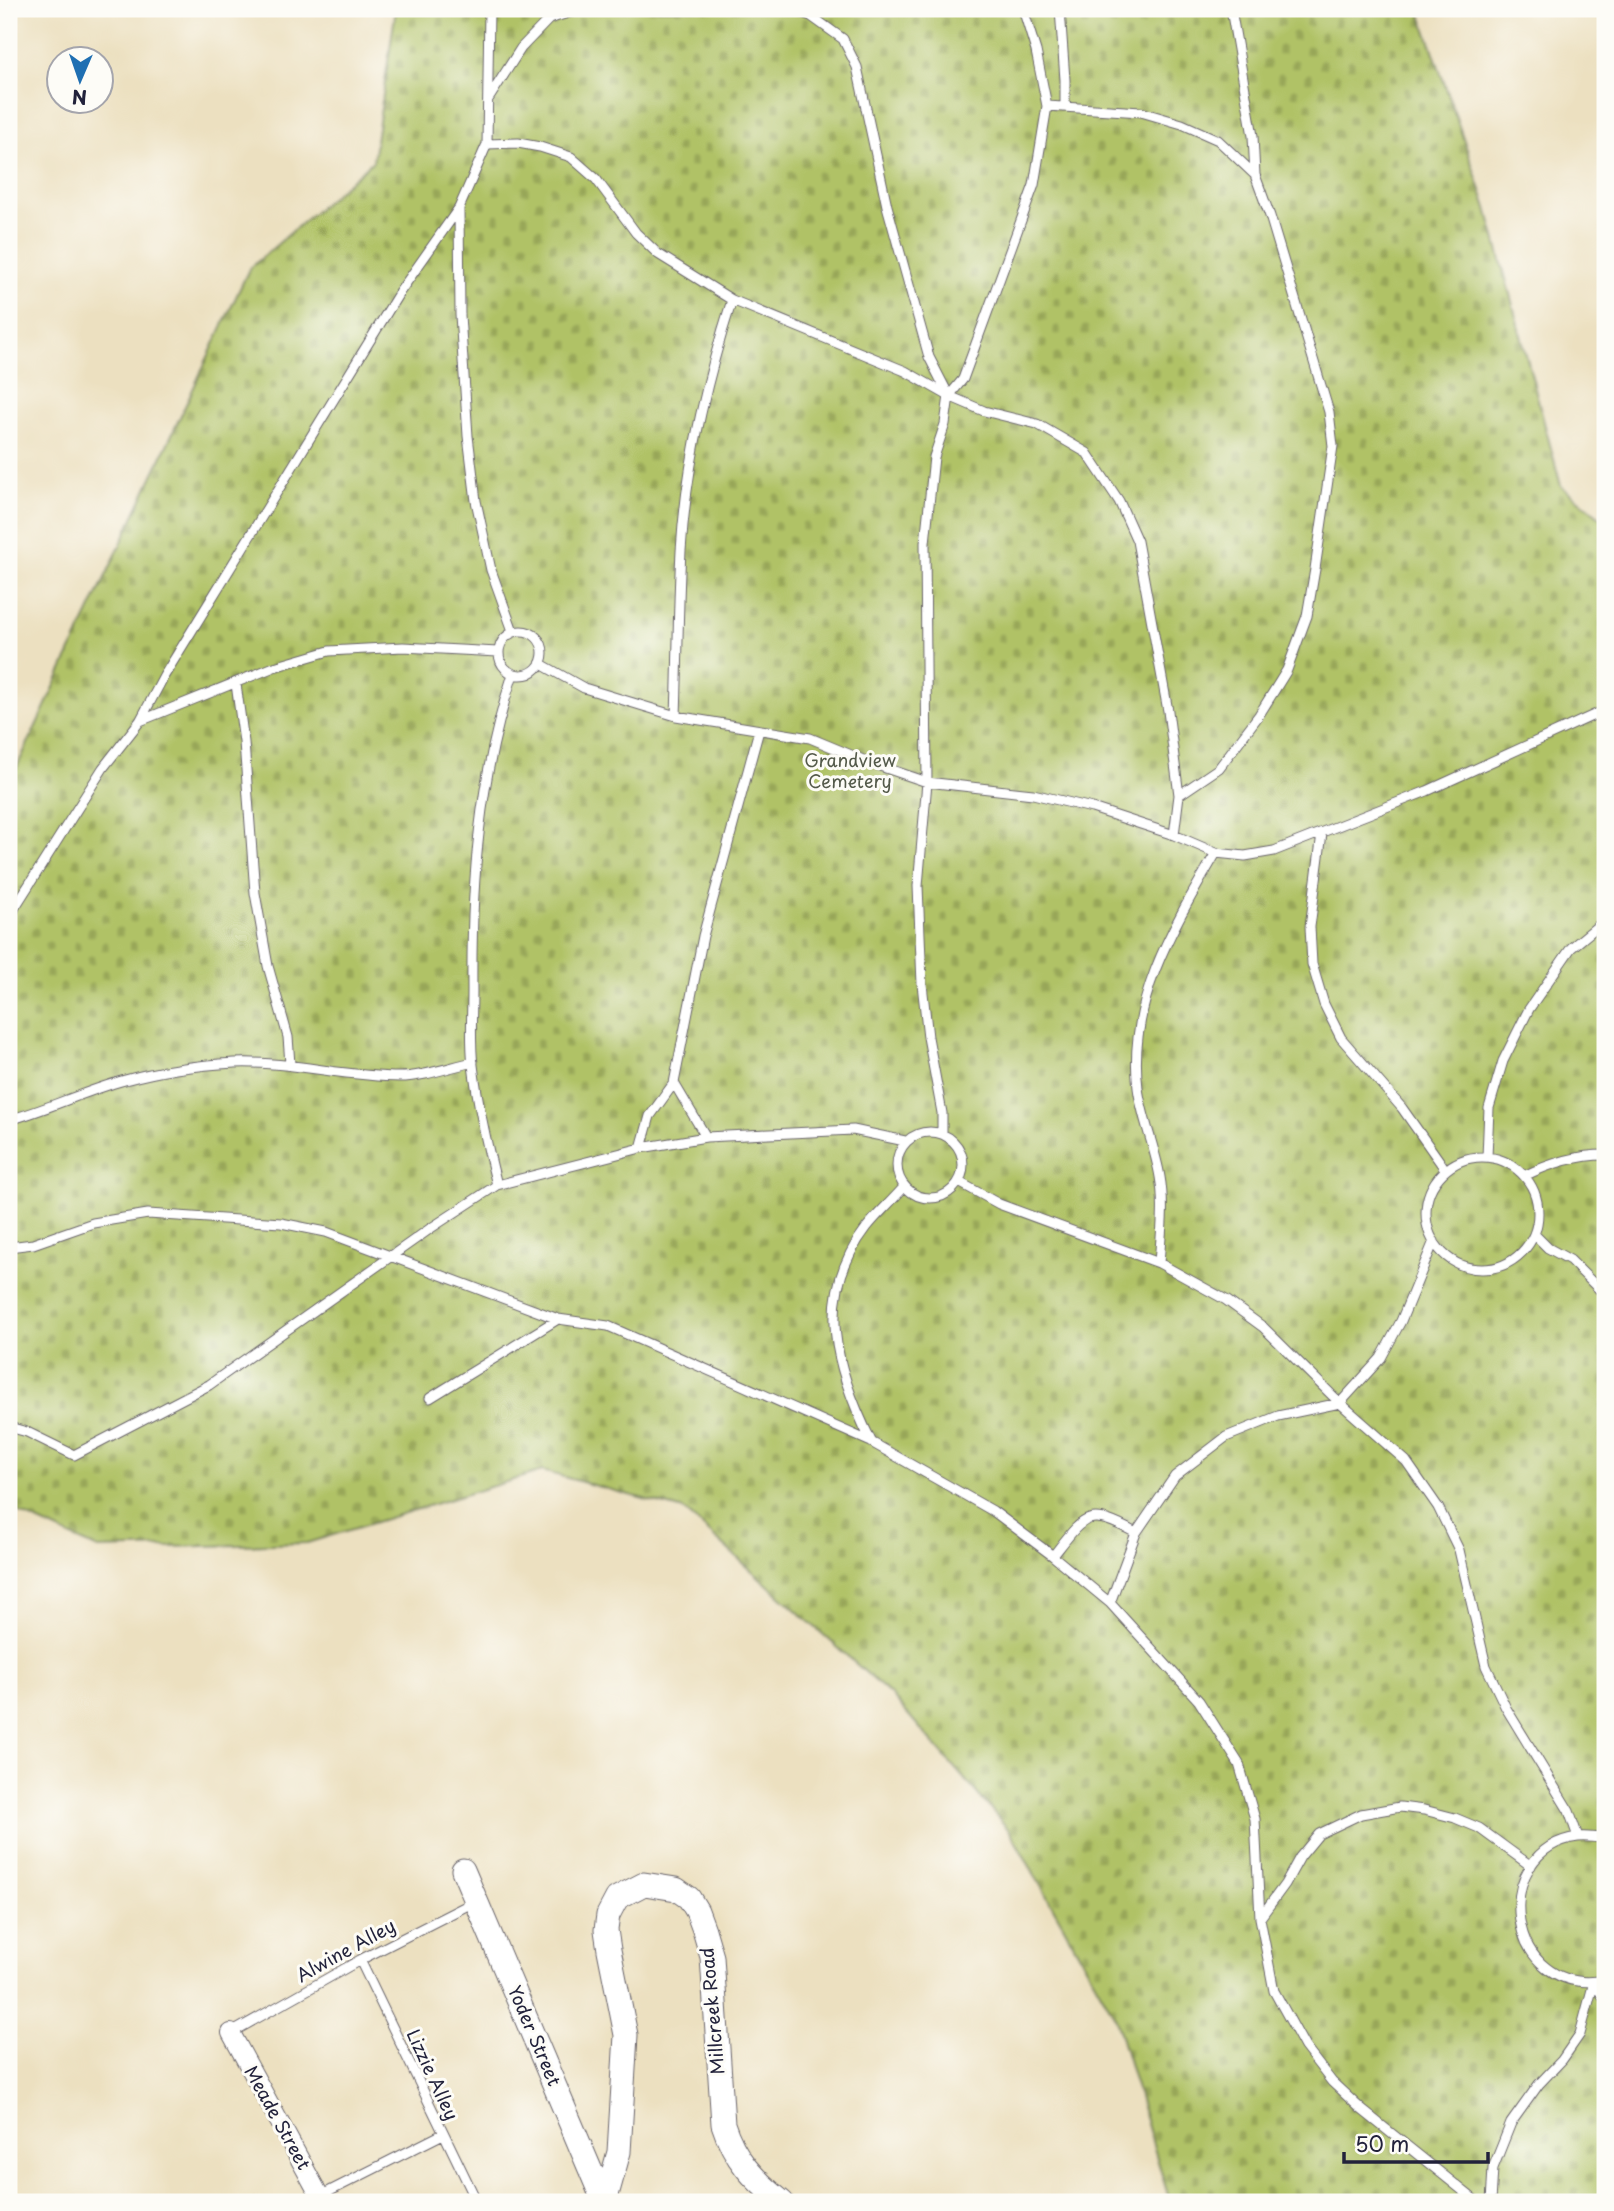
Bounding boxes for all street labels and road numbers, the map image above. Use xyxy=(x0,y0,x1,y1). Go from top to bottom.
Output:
street label: Alwine Alley xyxy=(291,1911,400,1988)
street label: Millcreek Road xyxy=(693,1947,731,2076)
street label: Yoder Street xyxy=(502,1981,569,2090)
street label: Lizzie Alley xyxy=(400,2024,466,2124)
street label: Meade Street xyxy=(239,2060,318,2174)

